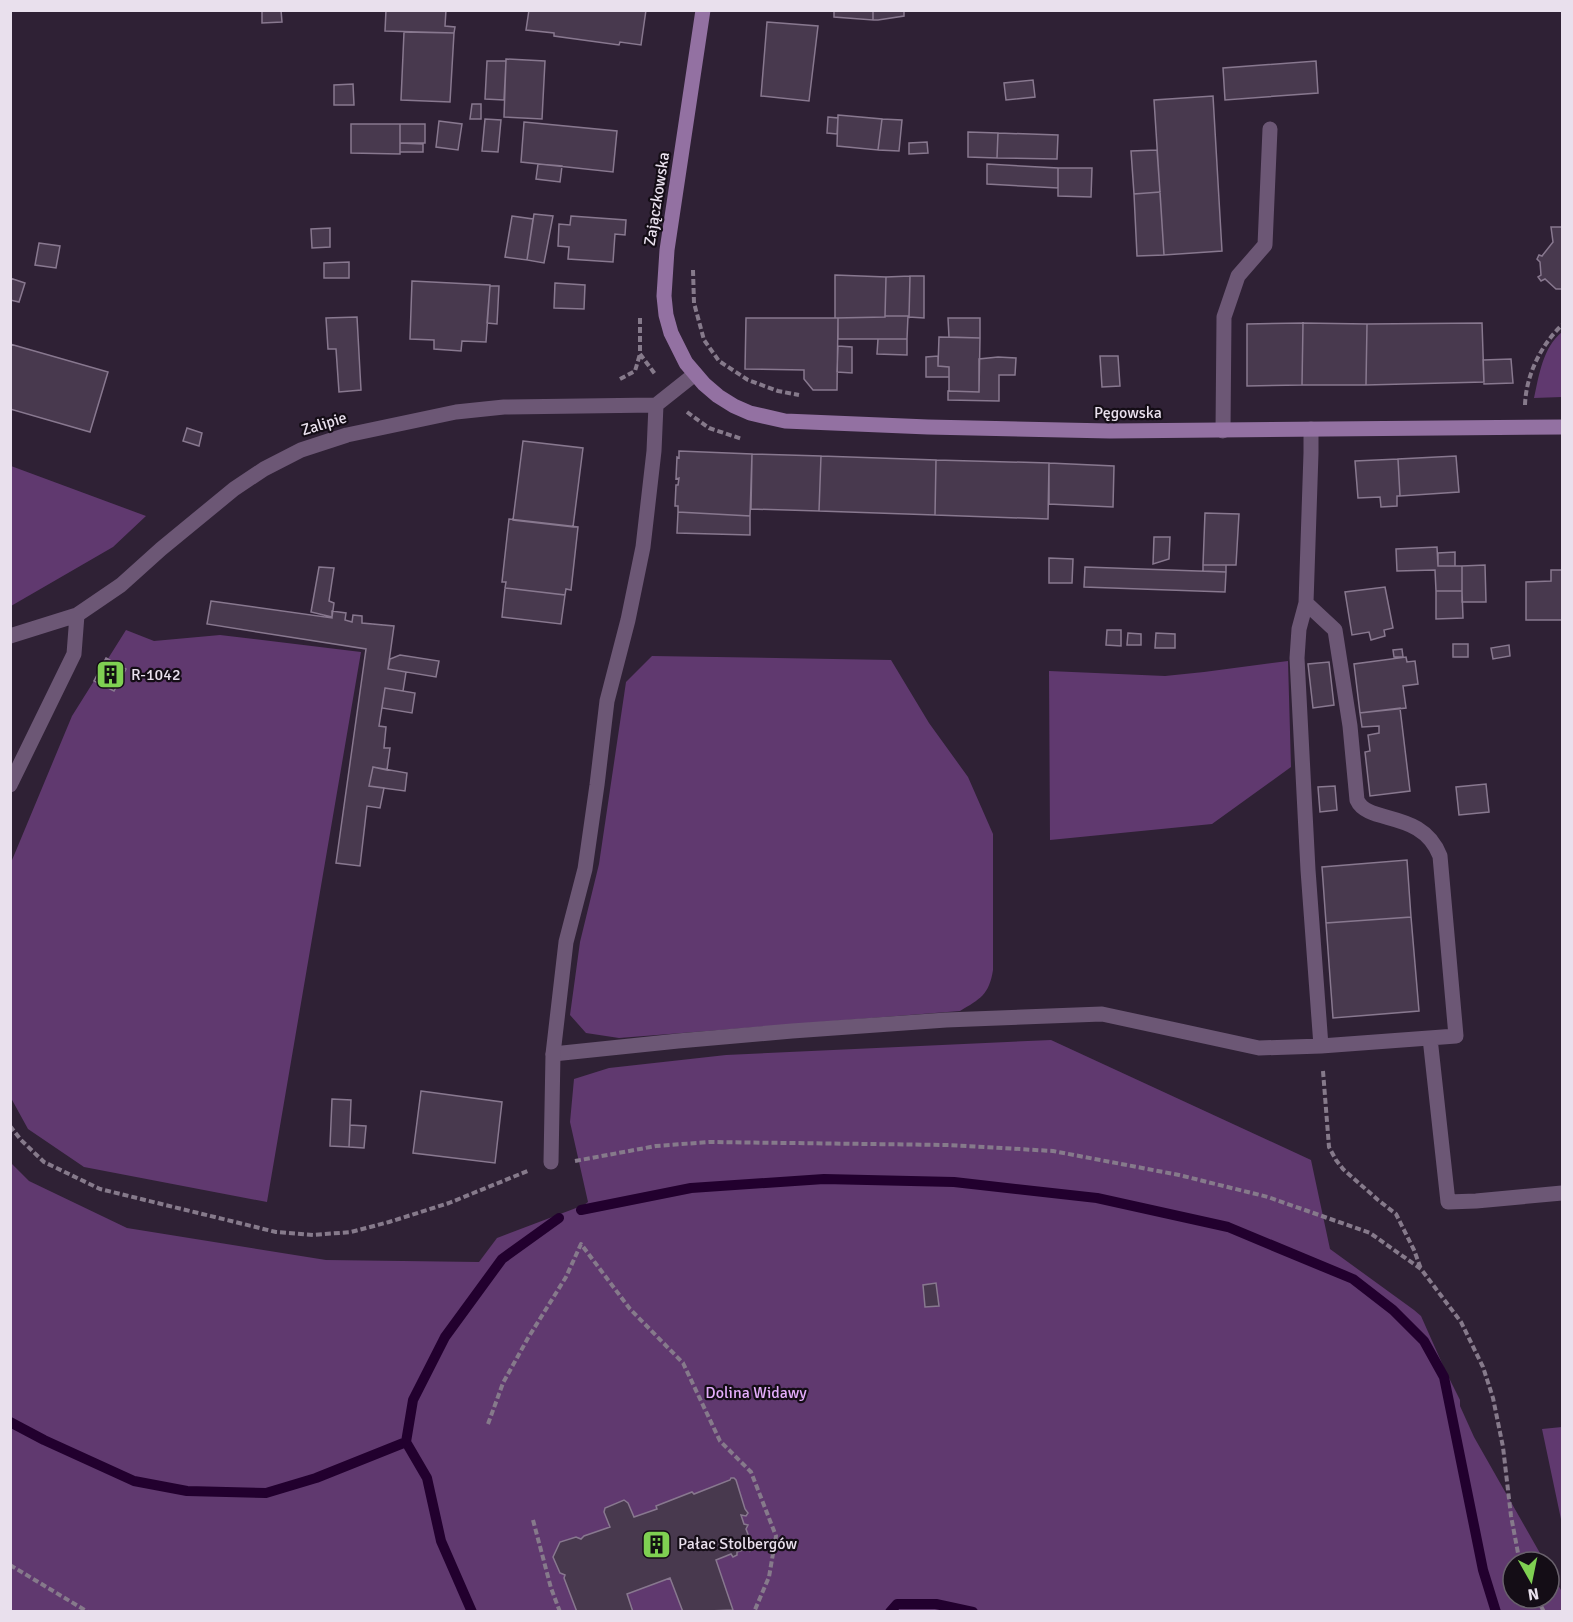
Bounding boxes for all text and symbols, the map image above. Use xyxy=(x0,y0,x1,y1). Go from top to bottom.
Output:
street label: Zajączkowska xyxy=(640,151,674,247)
street label: Pęgowska xyxy=(1094,403,1162,423)
street label: Zalipie xyxy=(299,408,349,440)
building icon: R-1042 xyxy=(94,659,126,691)
place label: R-1042 xyxy=(131,665,181,685)
park label: Dolina Widawy xyxy=(705,1383,807,1403)
building icon: Pałac Stolbergów xyxy=(641,1528,673,1560)
place label: Pałac Stolbergów xyxy=(678,1534,797,1554)
north arrow xyxy=(1501,1550,1561,1610)
text: N xyxy=(1526,1583,1540,1605)

